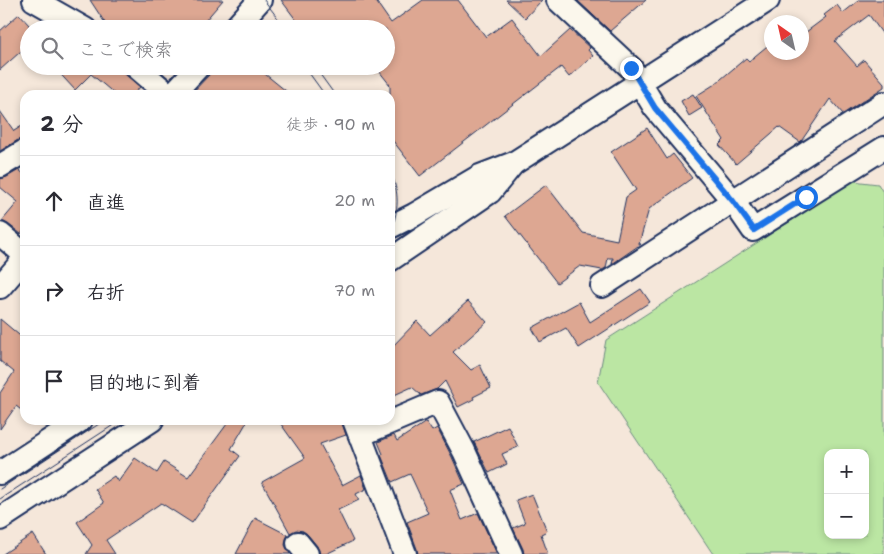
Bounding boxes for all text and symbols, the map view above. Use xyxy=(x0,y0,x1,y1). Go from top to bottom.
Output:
north arrow xyxy=(764,15,809,60)
search box xyxy=(20,20,395,75)
icon: search xyxy=(38,34,66,62)
text: ここで検索 xyxy=(78,37,173,62)
route end xyxy=(620,57,643,80)
text: 2 分 xyxy=(40,110,83,138)
text: 徒歩 · 90 m xyxy=(286,114,375,135)
route start xyxy=(795,186,818,209)
icon: ahead xyxy=(40,187,68,215)
text: 直進 xyxy=(87,190,125,215)
text: 20 m xyxy=(334,190,375,211)
icon: right xyxy=(40,277,68,305)
text: 右折 xyxy=(87,280,125,305)
text: 70 m xyxy=(334,280,375,301)
icon: arrive xyxy=(40,367,68,395)
text: 目的地に到着 xyxy=(87,370,201,395)
map controls xyxy=(824,449,869,539)
button: + xyxy=(824,449,869,494)
button: − xyxy=(824,494,869,539)

